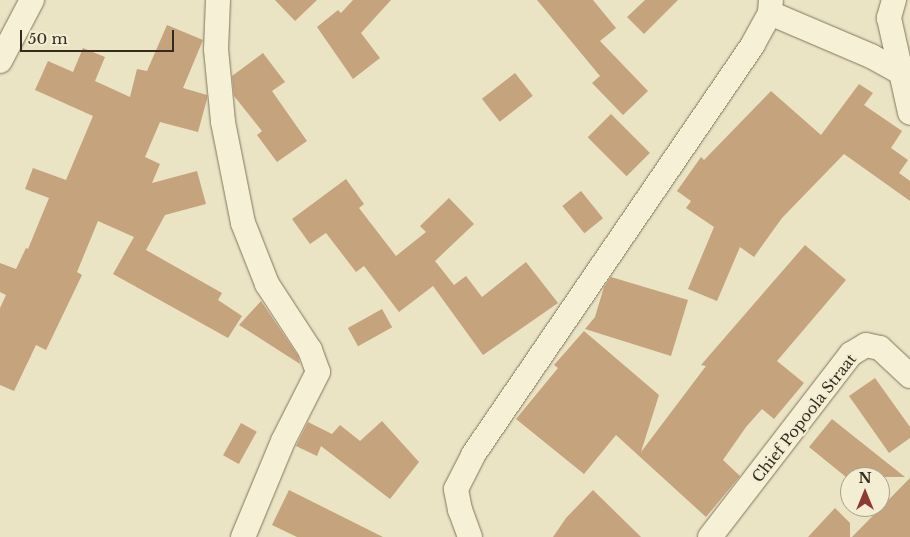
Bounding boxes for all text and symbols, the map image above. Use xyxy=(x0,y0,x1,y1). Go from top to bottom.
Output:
scale bar xyxy=(22,20,176,52)
text: 50 m xyxy=(28,29,68,48)
street label: Chief Popoola Straat xyxy=(748,350,860,486)
north arrow xyxy=(840,467,890,517)
text: N xyxy=(858,469,872,487)

